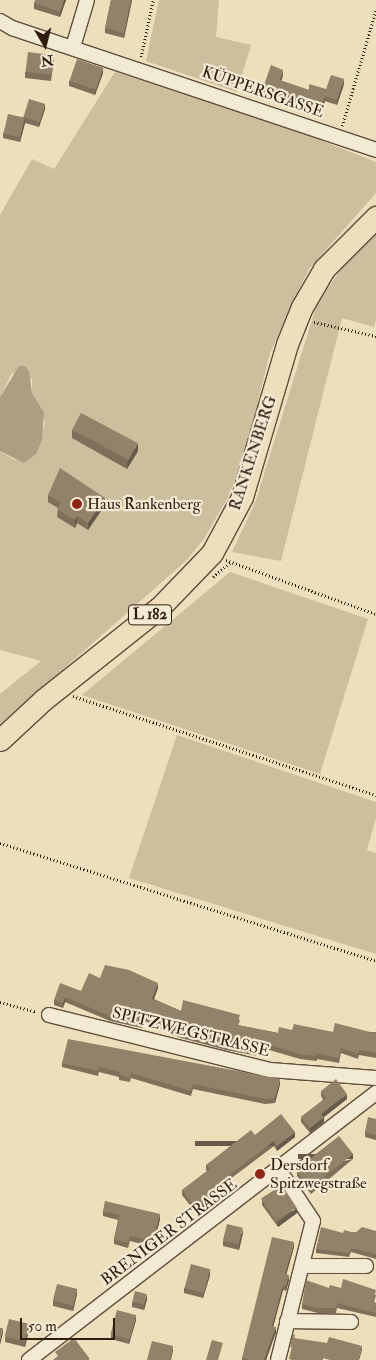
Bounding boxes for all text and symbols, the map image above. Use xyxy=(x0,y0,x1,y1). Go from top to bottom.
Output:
north arrow xyxy=(20,20,70,70)
text: N xyxy=(40,51,55,70)
street label: KÜPPERSGASSE xyxy=(199,62,327,122)
street label: RANKENBERG xyxy=(225,393,281,513)
place label: Haus Rankenberg xyxy=(87,494,201,514)
marker: Haus Rankenberg xyxy=(71,498,83,510)
road number: L 182 xyxy=(128,602,172,628)
street label: SPITZWEGSTRASSE xyxy=(110,1003,272,1061)
place label: Dersdorf Spitzwegstraße xyxy=(270,1155,367,1193)
marker: Dersdorf Spitzwegstraße xyxy=(254,1168,266,1180)
street label: BRENIGER STRASSE xyxy=(97,1175,241,1289)
scale bar xyxy=(22,1308,118,1340)
text: 50 m xyxy=(28,1317,57,1336)

